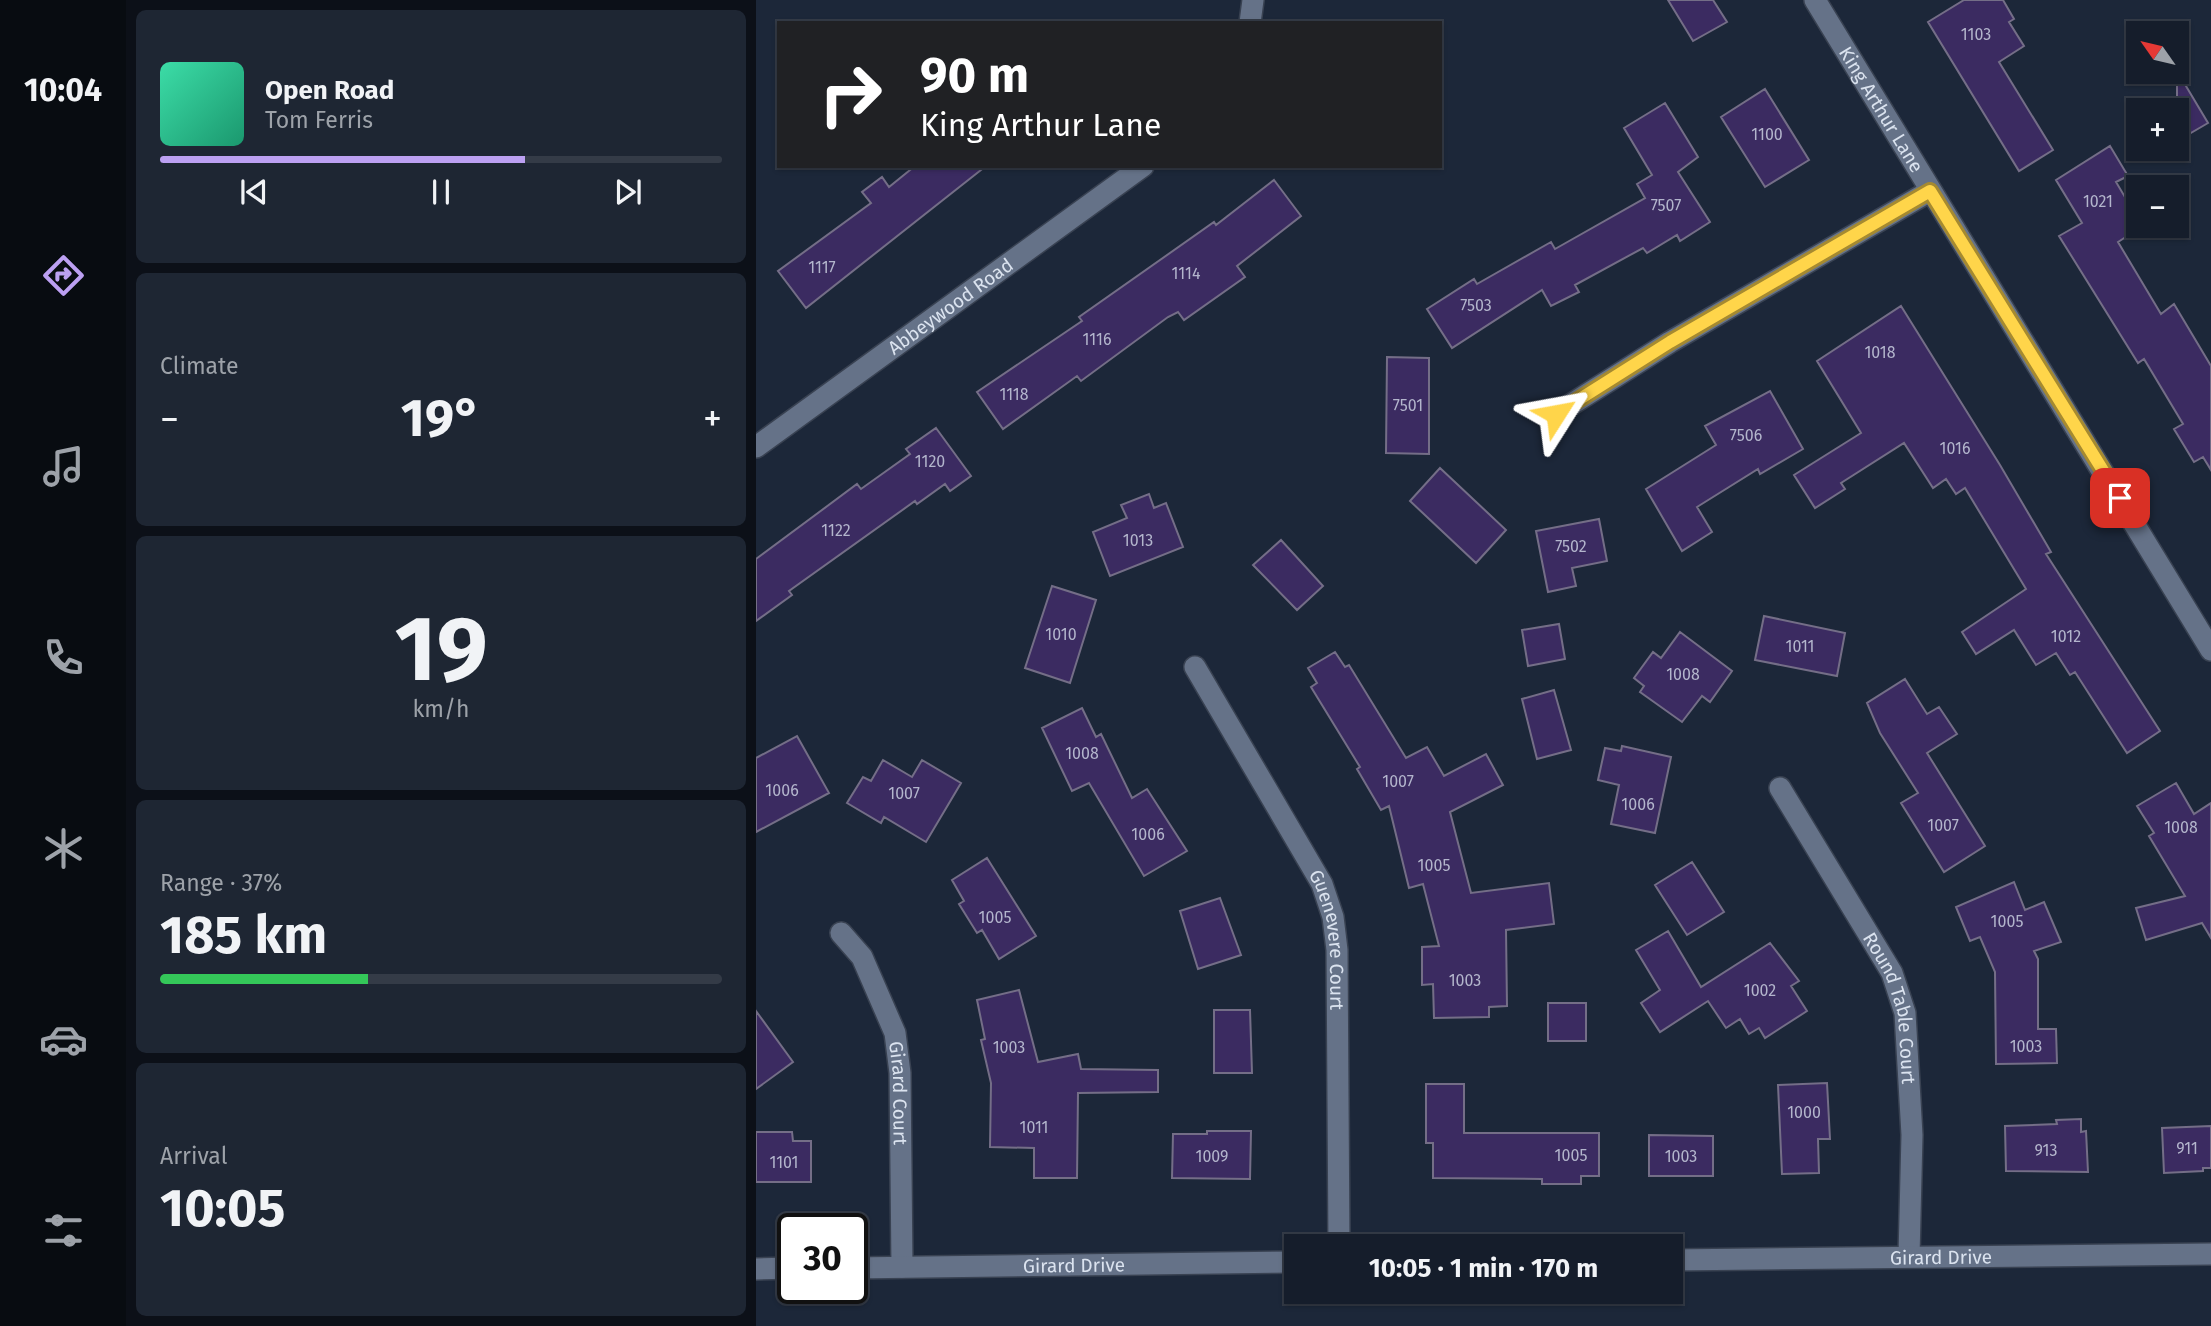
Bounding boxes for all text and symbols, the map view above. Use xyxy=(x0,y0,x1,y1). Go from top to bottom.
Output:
north arrow xyxy=(2126,21,2189,84)
map controls xyxy=(2126,21,2189,238)
house number: 1103 xyxy=(1961,25,1991,44)
street label: King Arthur Lane xyxy=(1834,42,1929,177)
text: 90 m xyxy=(920,46,1029,105)
icon: right xyxy=(805,49,896,140)
text: 10:04 xyxy=(24,71,102,109)
text: Open Road xyxy=(265,75,394,106)
button: + xyxy=(2126,98,2189,161)
text: Tom Ferris xyxy=(265,106,373,134)
text: King Arthur Lane xyxy=(920,106,1161,144)
house number: 1100 xyxy=(1751,125,1783,144)
icon: previous xyxy=(235,173,273,211)
icon: pause xyxy=(422,173,460,211)
icon: next xyxy=(609,173,647,211)
button: − xyxy=(2126,175,2189,238)
house number: 1021 xyxy=(2083,192,2113,211)
house number: 7507 xyxy=(1651,196,1681,215)
icon: directions xyxy=(39,251,88,300)
street label: Abbeywood Road xyxy=(883,253,1017,359)
house number: 1117 xyxy=(808,258,836,277)
house number: 1114 xyxy=(1172,264,1201,283)
house number: 7503 xyxy=(1460,296,1492,315)
house number: 1116 xyxy=(1083,330,1111,349)
house number: 1018 xyxy=(1864,343,1896,362)
text: Climate xyxy=(160,352,239,380)
position arrow xyxy=(1519,377,1593,451)
house number: 1118 xyxy=(999,385,1029,404)
text: 19° xyxy=(401,387,481,450)
text: − xyxy=(160,396,179,442)
text: + xyxy=(703,396,722,442)
house number: 7501 xyxy=(1393,396,1423,415)
house number: 7506 xyxy=(1730,426,1762,445)
house number: 1016 xyxy=(1940,439,1970,458)
icon: music xyxy=(39,442,88,491)
house number: 1120 xyxy=(915,452,945,471)
pin xyxy=(2090,468,2150,528)
icon: arrive xyxy=(2101,479,2139,517)
house number: 1122 xyxy=(821,521,851,540)
house number: 1013 xyxy=(1123,531,1153,550)
house number: 7502 xyxy=(1555,537,1587,556)
text: 19 xyxy=(394,595,488,704)
house number: 1010 xyxy=(1045,625,1077,644)
house number: 1012 xyxy=(2051,627,2081,646)
icon: phone xyxy=(39,633,88,682)
house number: 1011 xyxy=(1785,637,1815,656)
house number: 1008 xyxy=(1666,665,1700,684)
text: km/h xyxy=(413,695,469,723)
house number: 1008 xyxy=(1065,744,1099,763)
house number: 1007 xyxy=(1382,772,1414,791)
house number: 1006 xyxy=(765,781,799,800)
house number: 1007 xyxy=(888,784,920,803)
house number: 1006 xyxy=(1621,795,1655,814)
house number: 1007 xyxy=(1927,816,1959,835)
house number: 1008 xyxy=(2164,818,2198,837)
icon: climate xyxy=(39,824,88,873)
house number: 1006 xyxy=(1131,825,1165,844)
house number: 1005 xyxy=(1418,856,1450,875)
street label: Guenevere Court xyxy=(1304,865,1349,1010)
text: Range · 37% xyxy=(160,869,282,897)
text: 185 km xyxy=(160,904,327,967)
house number: 1005 xyxy=(979,908,1011,927)
house number: 1005 xyxy=(1991,912,2023,931)
street label: Round Table Court xyxy=(1858,928,1921,1085)
house number: 1003 xyxy=(1449,971,1481,990)
house number: 1002 xyxy=(1744,981,1776,1000)
icon: car xyxy=(39,1015,88,1064)
house number: 1003 xyxy=(2010,1037,2042,1056)
house number: 1003 xyxy=(993,1038,1025,1057)
street label: Girard Court xyxy=(885,1040,912,1145)
house number: 1000 xyxy=(1787,1103,1821,1122)
house number: 1011 xyxy=(1019,1118,1049,1137)
house number: 911 xyxy=(2176,1139,2198,1158)
house number: 913 xyxy=(2035,1141,2058,1160)
text: Arrival xyxy=(160,1142,227,1170)
house number: 1005 xyxy=(1555,1146,1587,1165)
house number: 1009 xyxy=(1195,1147,1229,1166)
house number: 1003 xyxy=(1665,1147,1697,1166)
house number: 1101 xyxy=(769,1153,799,1172)
text: 10:05 xyxy=(160,1177,285,1240)
icon: filters xyxy=(39,1206,88,1255)
speed limit sign: 30 xyxy=(777,1213,868,1304)
street label: Girard Drive xyxy=(1890,1245,1992,1269)
street label: Girard Drive xyxy=(1023,1253,1125,1277)
text: 10:05 · 1 min · 170 m xyxy=(1369,1253,1598,1284)

